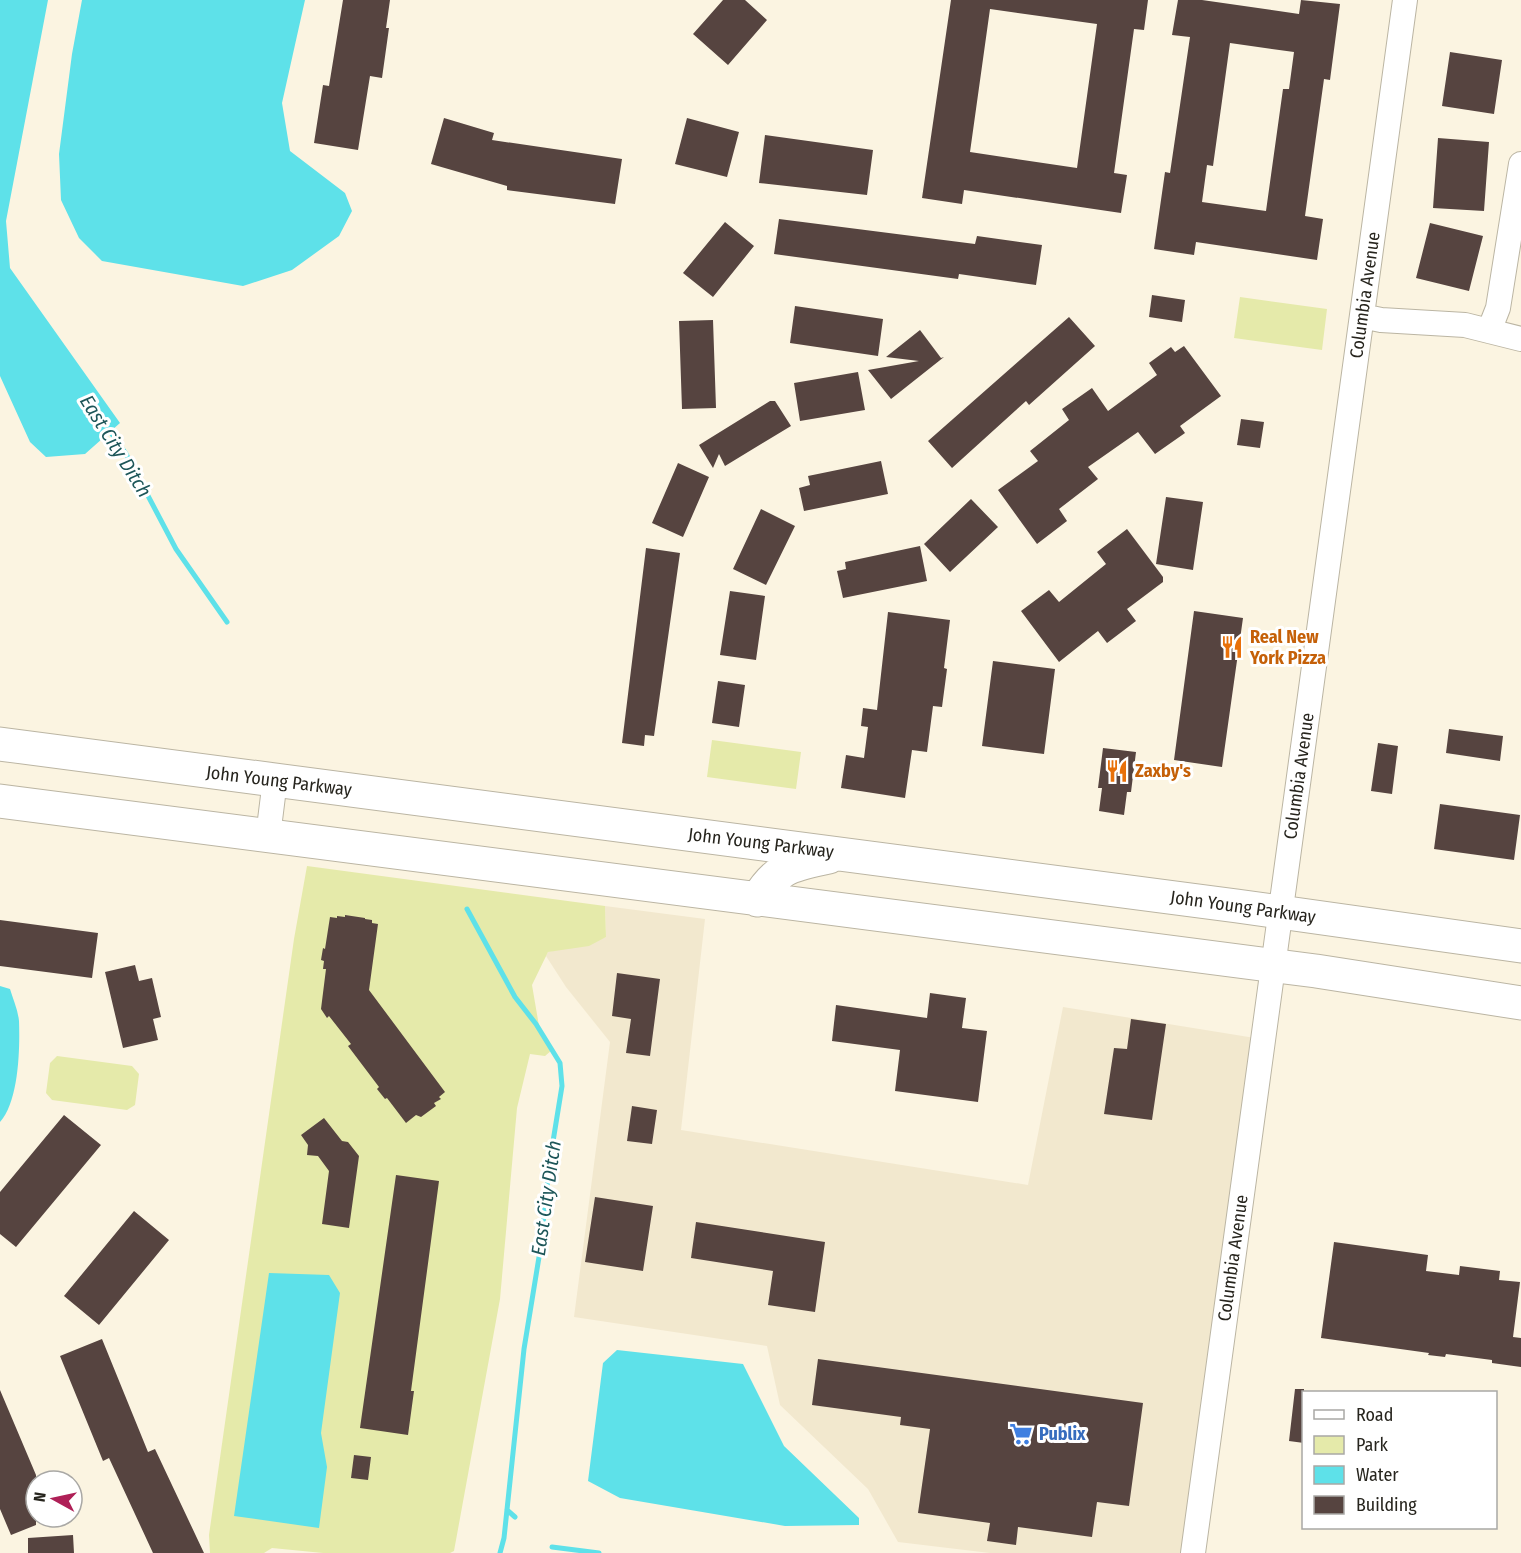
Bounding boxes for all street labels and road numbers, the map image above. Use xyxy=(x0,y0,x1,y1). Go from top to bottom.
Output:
street label: Columbia Avenue xyxy=(1345,230,1385,360)
street label: Columbia Avenue xyxy=(1279,711,1319,841)
street label: John Young Parkway xyxy=(205,761,353,801)
street label: John Young Parkway xyxy=(687,823,835,863)
street label: John Young Parkway xyxy=(1169,886,1317,928)
street label: Columbia Avenue xyxy=(1213,1193,1253,1323)

